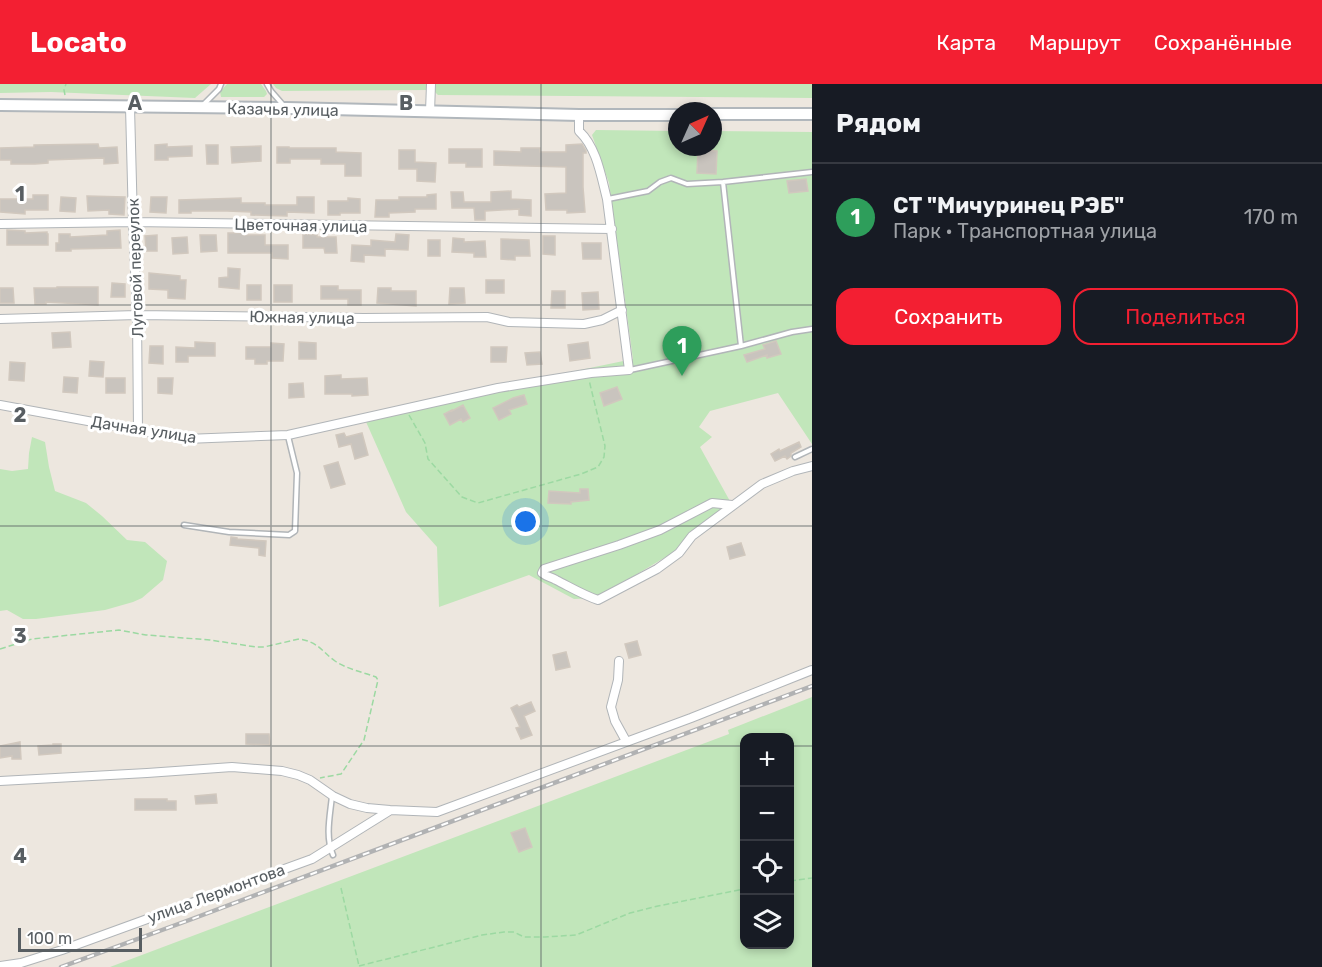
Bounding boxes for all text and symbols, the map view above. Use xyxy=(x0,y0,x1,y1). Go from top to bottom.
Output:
text: Locato xyxy=(30,26,127,59)
text: Карта xyxy=(936,30,996,55)
text: Маршрут xyxy=(1029,30,1121,55)
text: Сохранённые xyxy=(1154,30,1292,55)
text: A xyxy=(128,91,143,115)
text: B xyxy=(399,91,413,115)
street label: Казачья улица xyxy=(227,99,339,120)
north arrow xyxy=(668,102,722,156)
text: Рядом xyxy=(836,108,921,139)
text: 1 xyxy=(15,182,25,206)
text: СТ "Мичуринец РЭБ" xyxy=(893,192,1124,219)
street label: Луговой переулок xyxy=(124,197,147,338)
text: 1 xyxy=(851,205,860,229)
text: 170 m xyxy=(1244,205,1298,229)
street label: Цветочная улица xyxy=(234,215,368,236)
text: Парк · Транспортная улица xyxy=(893,219,1157,243)
button: Сохранить xyxy=(836,288,1061,345)
button: Поделиться xyxy=(1073,288,1298,345)
street label: Южная улица xyxy=(249,307,355,328)
pin: 1 xyxy=(662,326,702,376)
text: 2 xyxy=(14,403,27,427)
street label: Дачная улица xyxy=(90,412,198,447)
your location xyxy=(511,507,540,536)
text: 3 xyxy=(13,624,27,648)
map controls xyxy=(740,733,794,949)
button: + xyxy=(740,733,794,787)
button: − xyxy=(740,787,794,841)
button: locate xyxy=(740,841,794,895)
text: 4 xyxy=(13,844,27,868)
street label: улица Лермонтова xyxy=(145,860,287,927)
button: layers xyxy=(740,895,794,949)
scale bar xyxy=(18,925,142,952)
text: 100 m xyxy=(27,929,72,948)

